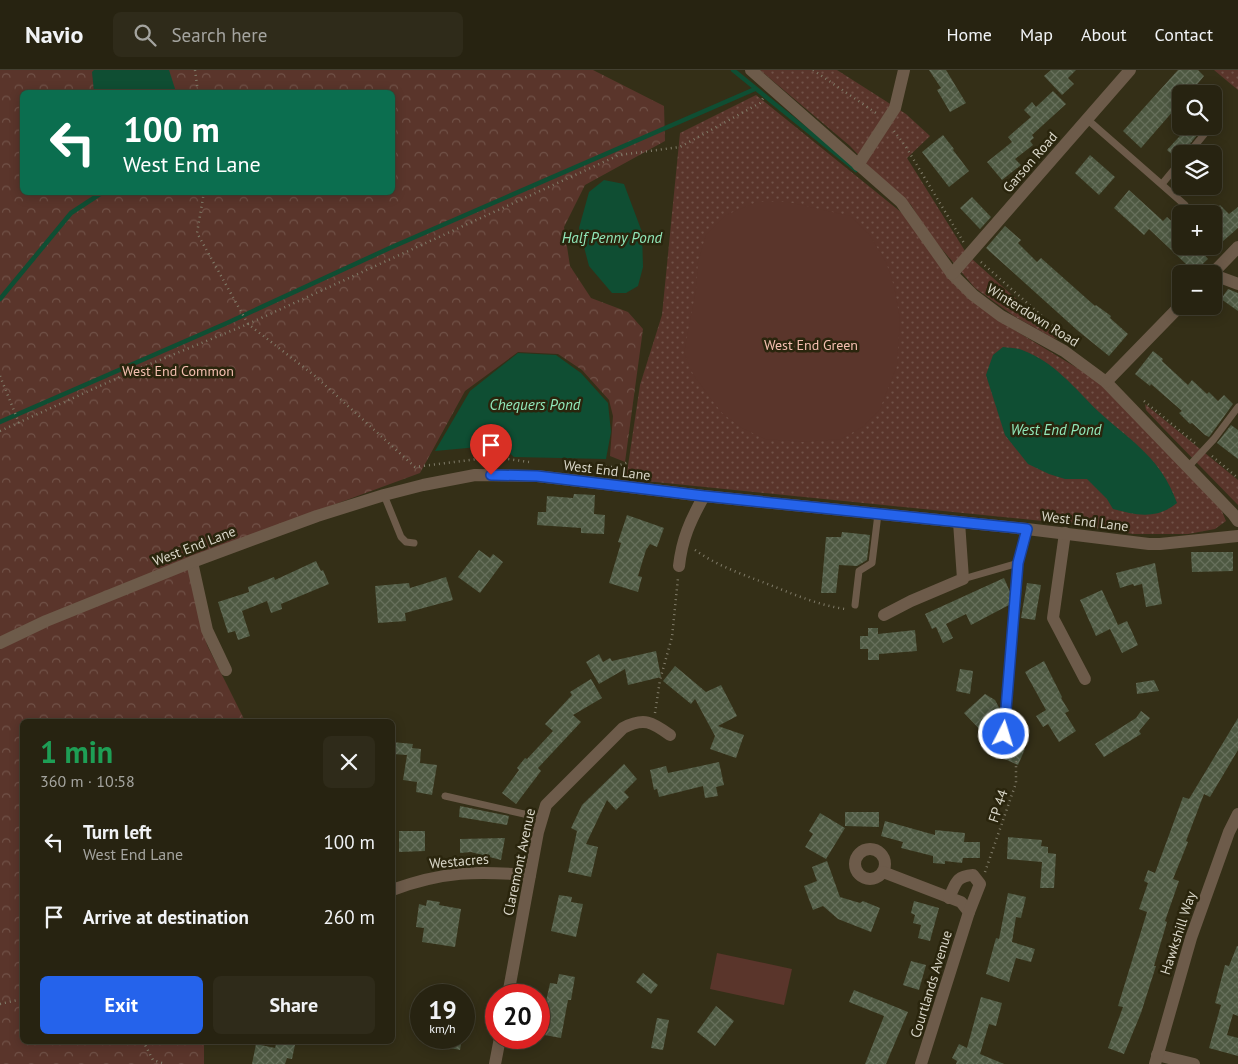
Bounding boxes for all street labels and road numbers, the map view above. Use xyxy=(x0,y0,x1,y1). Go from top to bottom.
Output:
street label: Garson Road xyxy=(999,128,1061,196)
street label: Winterdown Road xyxy=(983,279,1083,351)
street label: West End Lane xyxy=(562,456,652,484)
street label: West End Lane xyxy=(1040,507,1130,535)
street label: West End Lane xyxy=(150,522,238,570)
street label: FP 44 xyxy=(984,787,1012,825)
street label: Claremont Avenue xyxy=(499,807,539,917)
street label: Westacres xyxy=(428,849,490,873)
street label: Hawkshill Way xyxy=(1156,889,1200,977)
street label: Courtlands Avenue xyxy=(906,928,956,1040)

